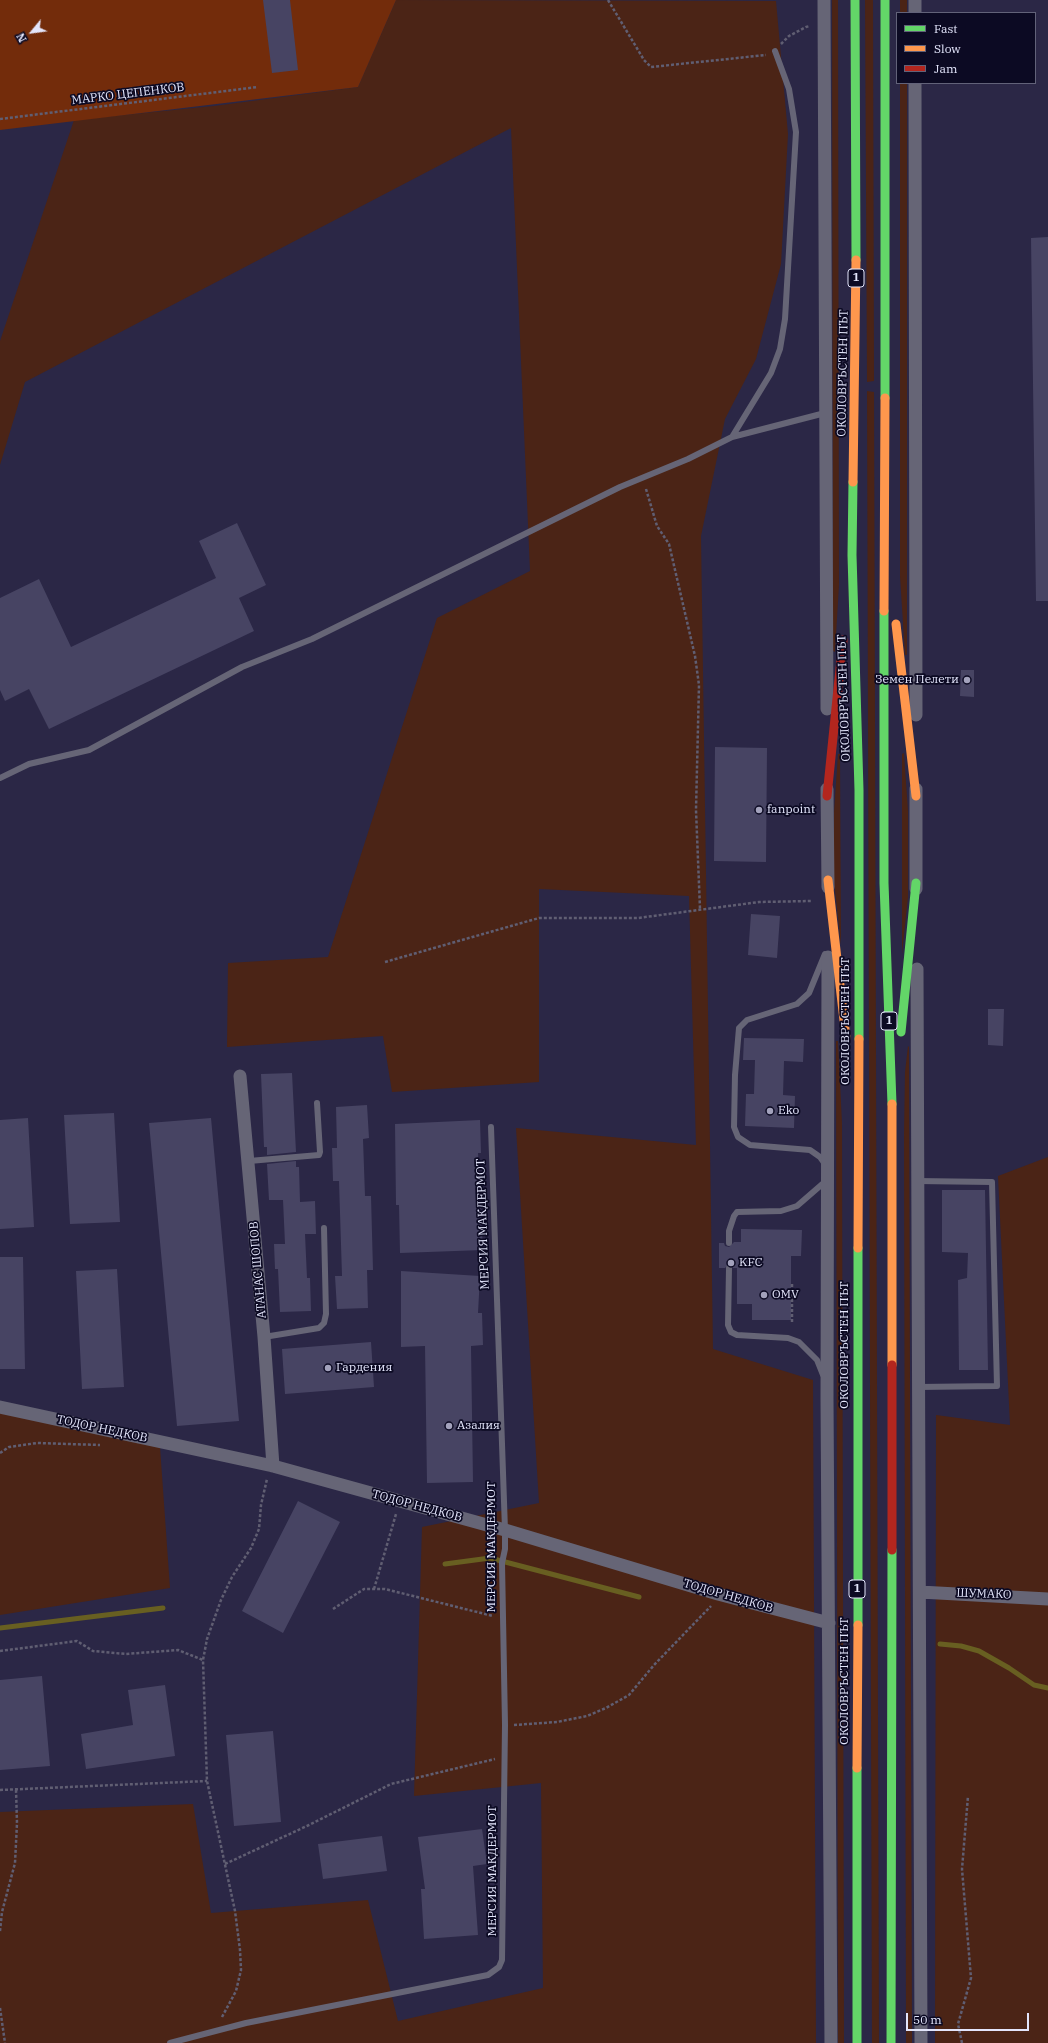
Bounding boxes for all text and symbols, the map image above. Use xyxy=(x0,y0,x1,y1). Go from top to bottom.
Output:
north arrow xyxy=(12,12,52,52)
legend xyxy=(896,12,1036,84)
text: Fast xyxy=(934,21,958,36)
text: N xyxy=(13,31,30,45)
text: Slow xyxy=(934,41,961,56)
text: Jam xyxy=(934,61,957,76)
street label: МАРКО ЦЕПЕНКОВ xyxy=(71,80,185,108)
road number: 1 xyxy=(848,269,864,287)
street label: ОКОЛОВРЪСТЕН ПЪТ xyxy=(835,309,851,437)
street label: ОКОЛОВРЪСТЕН ПЪТ xyxy=(835,634,853,762)
place label: Земен Пелети xyxy=(875,673,959,687)
marker: Земен Пелети xyxy=(962,675,972,685)
place label: fanpoint xyxy=(767,803,815,817)
marker: fanpoint xyxy=(754,805,764,815)
street label: ОКОЛОВРЪСТЕН ПЪТ xyxy=(839,957,853,1085)
road number: 1 xyxy=(881,1012,897,1030)
place label: Eko xyxy=(778,1104,799,1118)
marker: Eko xyxy=(765,1106,775,1116)
street label: МЕРСИЯ МАКДЕРМОТ xyxy=(474,1158,492,1290)
street label: АТАНАС ШОПОВ xyxy=(247,1221,269,1319)
place label: KFC xyxy=(739,1256,763,1270)
marker: KFC xyxy=(726,1258,736,1268)
street label: ОКОЛОВРЪСТЕН ПЪТ xyxy=(838,1281,852,1409)
place label: OMV xyxy=(772,1288,799,1302)
marker: OMV xyxy=(759,1290,769,1300)
place label: Гардения xyxy=(336,1361,392,1375)
marker: Гардения xyxy=(323,1363,333,1373)
street label: ТОДОР НЕДКОВ xyxy=(55,1412,149,1446)
place label: Азалия xyxy=(457,1419,500,1433)
marker: Азалия xyxy=(444,1421,454,1431)
street label: МЕРСИЯ МАКДЕРМОТ xyxy=(485,1481,499,1613)
street label: ТОДОР НЕДКОВ xyxy=(370,1487,464,1525)
street label: ТОДОР НЕДКОВ xyxy=(681,1576,775,1616)
road number: 1 xyxy=(849,1580,865,1598)
street label: ШУМАКО xyxy=(956,1586,1012,1602)
street label: ОКОЛОВРЪСТЕН ПЪТ xyxy=(838,1617,852,1745)
street label: МЕРСИЯ МАКДЕРМОТ xyxy=(486,1805,500,1937)
scale bar xyxy=(908,2005,1031,2031)
text: 50 m xyxy=(913,2012,942,2027)

